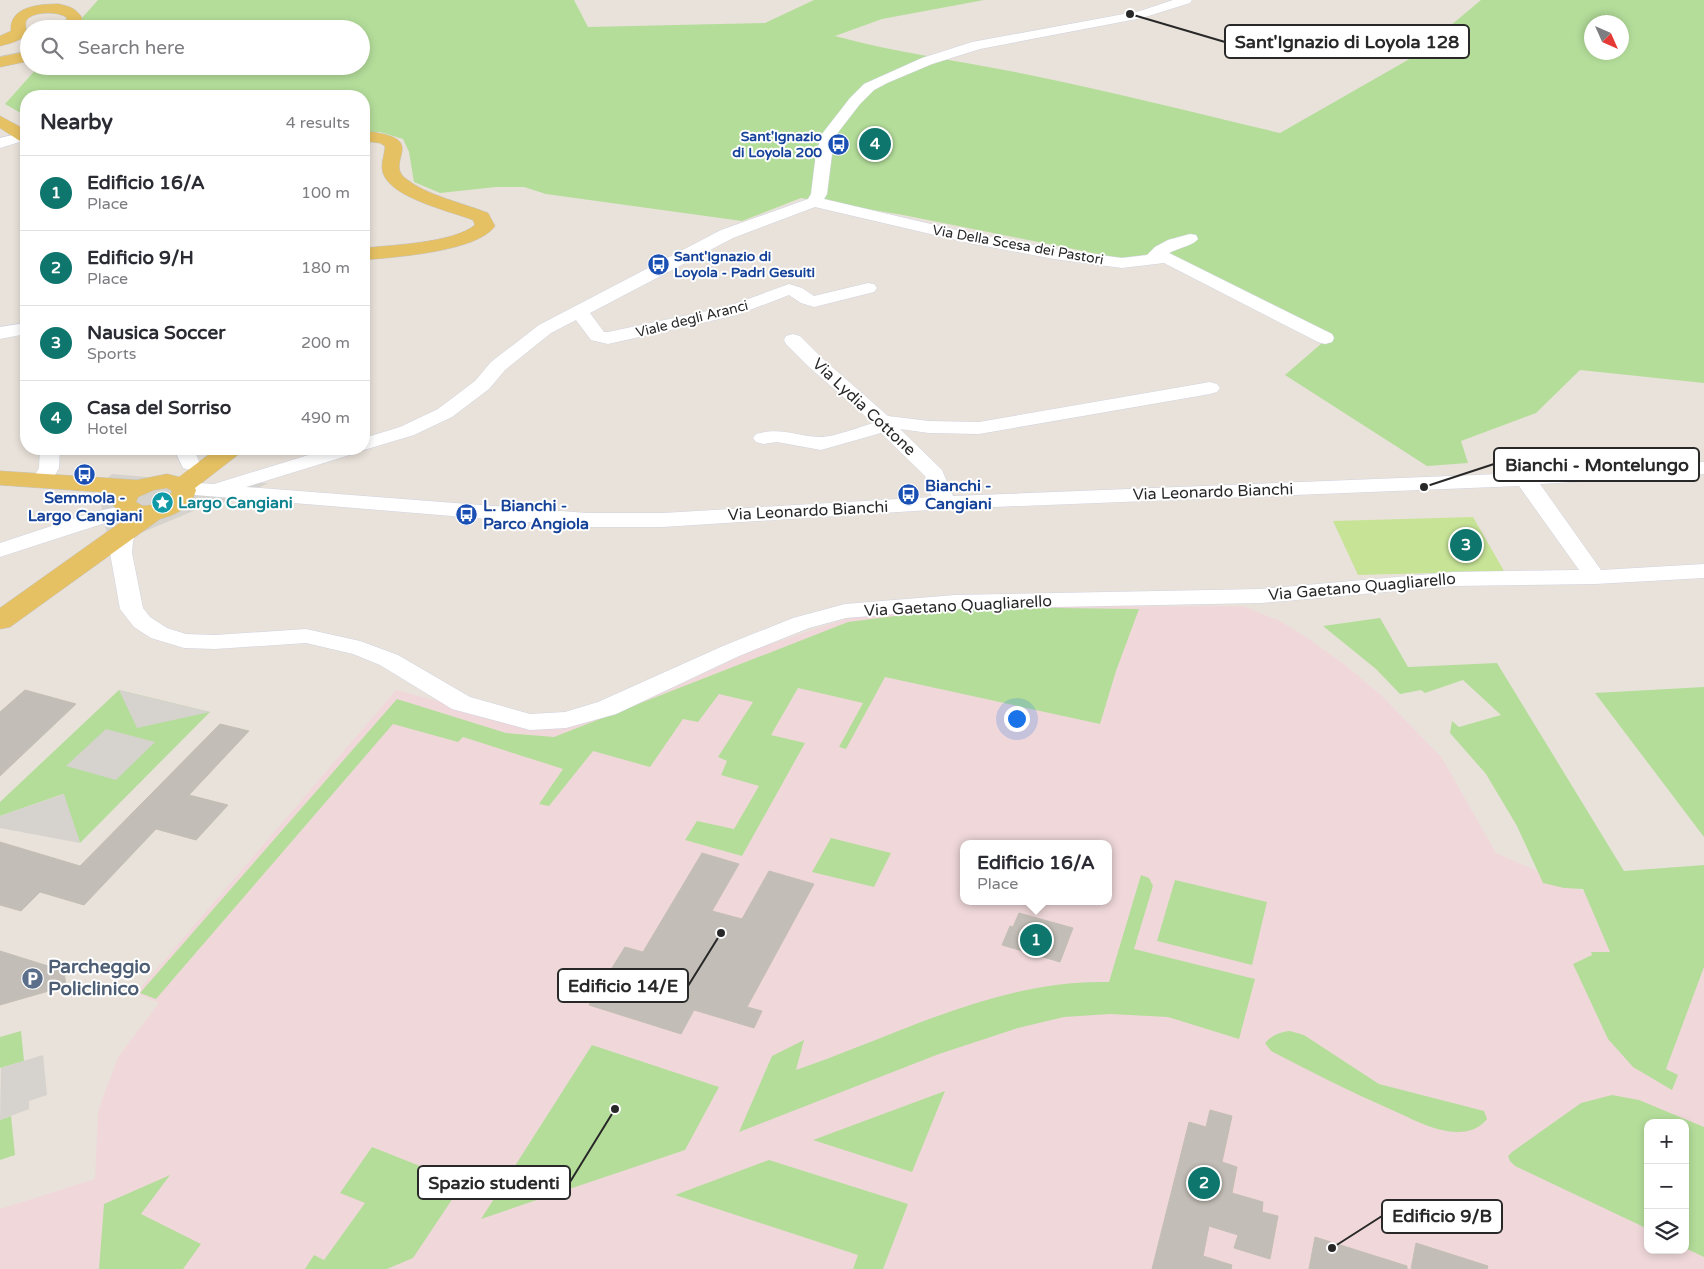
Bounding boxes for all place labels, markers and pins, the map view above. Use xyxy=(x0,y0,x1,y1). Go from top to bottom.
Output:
callout: Sant'Ignazio di Loyola 128 xyxy=(1225,25,1469,58)
pin: 4 xyxy=(859,125,891,163)
place label: Sant'Ignazio di Loyola 200 xyxy=(732,128,822,161)
bus stop icon: Sant'Ignazio di Loyola 200 xyxy=(826,132,850,156)
place label: Sant'Ignazio di Loyola - Padri Gesuiti xyxy=(674,248,815,281)
bus stop icon: Sant'Ignazio di Loyola - Padri Gesuiti xyxy=(646,252,670,276)
callout: Bianchi - Montelungo xyxy=(1494,448,1699,481)
bus stop icon: Semmola - Largo Cangiani xyxy=(73,462,97,486)
place label: Bianchi - Cangiani xyxy=(925,476,992,514)
bus stop icon: Bianchi - Cangiani xyxy=(897,483,921,507)
place label: Semmola - Largo Cangiani xyxy=(28,488,142,526)
place icon: Largo Cangiani xyxy=(150,491,174,515)
place label: Largo Cangiani xyxy=(178,493,293,513)
place label: L. Bianchi - Parco Angiola xyxy=(483,496,589,534)
bus stop icon: L. Bianchi - Parco Angiola xyxy=(455,503,479,527)
pin: 3 xyxy=(1450,526,1482,564)
pin: 1 xyxy=(1020,921,1052,959)
place label: Parcheggio Policlinico xyxy=(48,956,151,1000)
parking icon: Parcheggio Policlinico xyxy=(20,966,44,990)
callout: Edificio 14/E xyxy=(558,969,688,1002)
pin: 2 xyxy=(1188,1164,1220,1202)
callout: Spazio studenti xyxy=(418,1166,570,1199)
callout: Edificio 9/B xyxy=(1382,1200,1502,1233)

